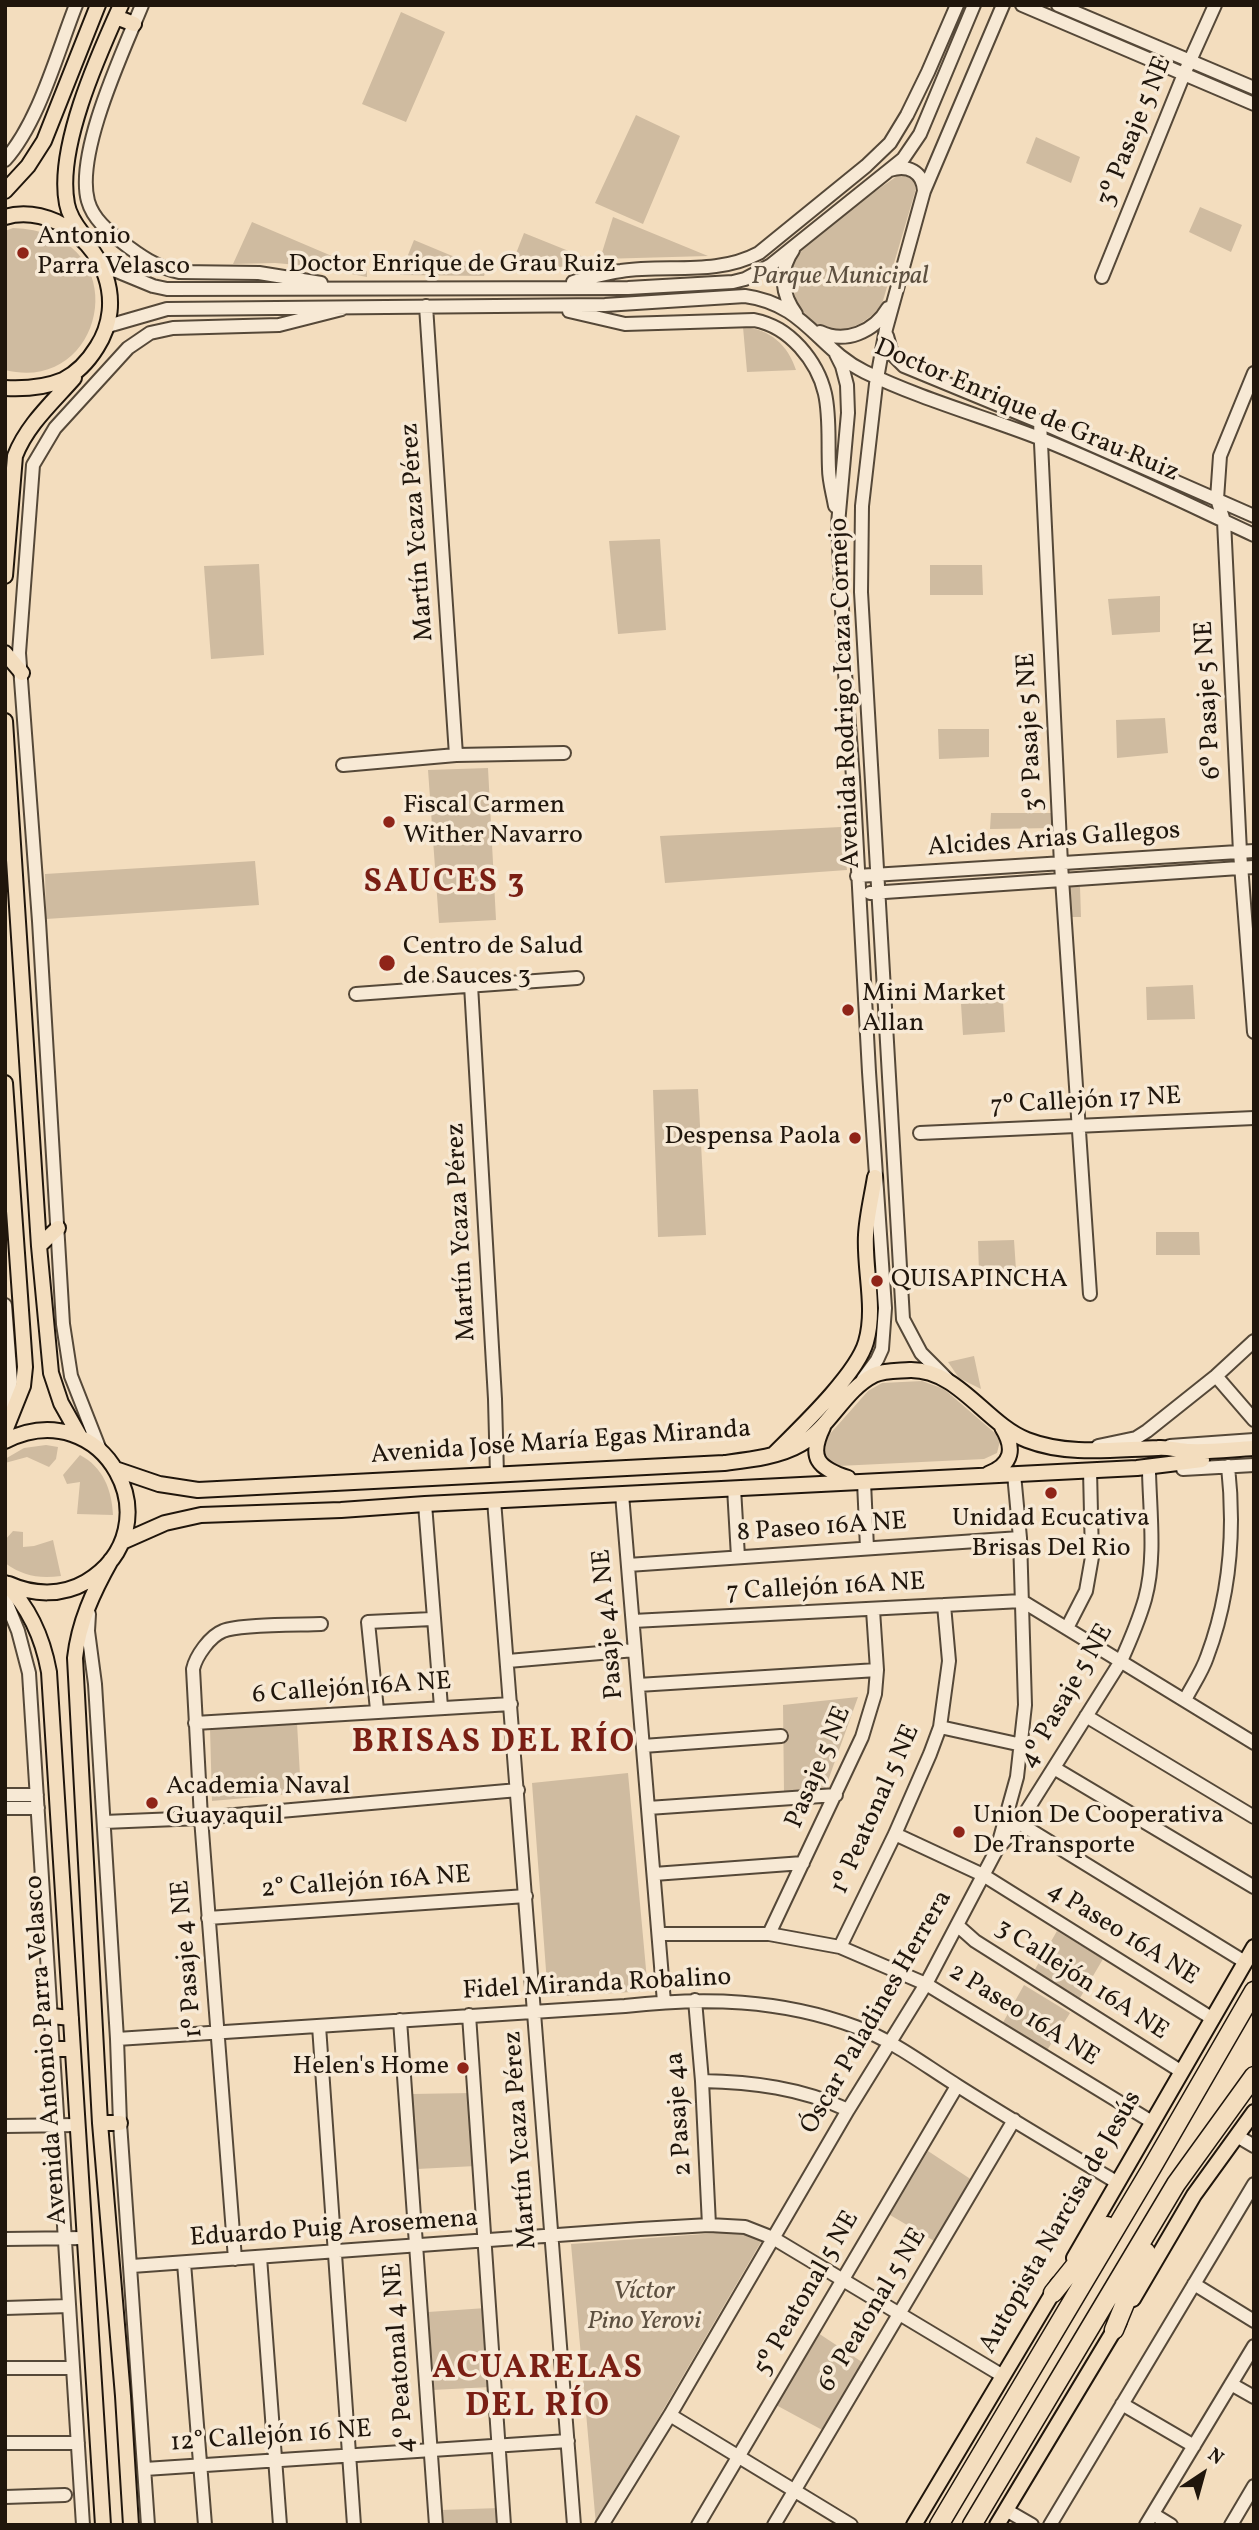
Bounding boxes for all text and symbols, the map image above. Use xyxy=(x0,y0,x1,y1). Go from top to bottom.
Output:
street label: 3º Pasaje 5 NE xyxy=(1092,52,1180,212)
place label: Antonio Parra Velasco xyxy=(37,222,190,284)
marker: Antonio Parra Velasco xyxy=(15,245,31,261)
street label: Doctor Enrique de Grau Ruiz xyxy=(288,250,616,282)
park label: Parque Municipal xyxy=(751,262,929,294)
street label: Doctor Enrique de Grau Ruiz xyxy=(869,334,1183,490)
street label: Martín Ycaza Pérez xyxy=(396,422,442,642)
street label: Avenida Rodrigo Icaza Cornejo xyxy=(825,517,869,869)
street label: 6º Pasaje 5 NE xyxy=(1190,620,1230,780)
street label: 3º Pasaje 5 NE xyxy=(1012,652,1052,812)
place label: Fiscal Carmen Wither Navarro xyxy=(403,791,583,852)
marker: Fiscal Carmen Wither Navarro xyxy=(381,814,397,830)
street label: Alcides Arias Gallegos xyxy=(927,817,1181,865)
district label: SAUCES 3 xyxy=(365,865,525,905)
place label: Centro de Salud de Sauces 3 xyxy=(403,932,583,993)
marker: Centro de Salud de Sauces 3 xyxy=(377,953,397,973)
place label: Mini Market Allan xyxy=(862,979,1006,1040)
marker: Mini Market Allan xyxy=(840,1002,856,1018)
street label: 7º Callejón 17 NE xyxy=(990,1082,1182,1124)
street label: Martín Ycaza Pérez xyxy=(442,1122,484,1342)
place label: Despensa Paola xyxy=(664,1122,841,1154)
marker: Despensa Paola xyxy=(847,1130,863,1146)
place label: QUISAPINCHA xyxy=(891,1265,1068,1297)
marker: QUISAPINCHA xyxy=(869,1273,885,1289)
street label: Avenida José María Egas Miranda xyxy=(370,1415,752,1473)
marker: Unidad Ecucativa Brisas Del Rio xyxy=(1043,1485,1059,1501)
place label: Unidad Ecucativa Brisas Del Rio xyxy=(952,1504,1150,1566)
street label: 8 Paseo 16A NE xyxy=(736,1507,908,1551)
street label: Pasaje 4A NE xyxy=(588,1547,632,1701)
street label: 7 Callejón 16A NE xyxy=(726,1568,926,1610)
street label: 4º Pasaje 5 NE xyxy=(1014,1619,1122,1775)
street label: 6 Callejón 16A NE xyxy=(251,1667,453,1713)
street label: Pasaje 5 NE xyxy=(780,1702,860,1834)
street label: 1º Peatonal 5 NE xyxy=(826,1720,928,1900)
district label: BRISAS DEL RÍO xyxy=(353,1725,635,1765)
place label: Academia Naval Guayaquil xyxy=(166,1772,350,1834)
marker: Academia Naval Guayaquil xyxy=(144,1795,160,1811)
place label: Union De Cooperativa De Transporte xyxy=(973,1801,1224,1862)
marker: Union De Cooperativa De Transporte xyxy=(951,1824,967,1840)
street label: 2° Callejón 16A NE xyxy=(260,1861,472,1907)
street label: Avenida Antonio Parra Velasco xyxy=(20,1874,76,2226)
street label: 4 Paseo 16A NE xyxy=(1040,1876,1204,1994)
street label: 1º Pasaje 4 NE xyxy=(167,1879,211,2039)
street label: Óscar Paladines Herrera xyxy=(795,1886,961,2140)
street label: 3 Callejón 16A NE xyxy=(989,1913,1173,2049)
street label: 2 Paseo 16A NE xyxy=(942,1957,1104,2075)
street label: Fidel Miranda Robalino xyxy=(462,1963,732,2009)
street label: Martín Ycaza Pérez xyxy=(499,2030,545,2250)
street label: 2 Pasaje 4a xyxy=(661,2051,701,2177)
place label: Helen's Home xyxy=(293,2052,449,2084)
marker: Helen's Home xyxy=(455,2060,471,2076)
street label: Autopista Narcisa de Jesús xyxy=(974,2086,1150,2360)
street label: Eduardo Puig Arosemena xyxy=(189,2204,479,2256)
street label: 5º Peatonal 5 NE xyxy=(748,2206,868,2382)
street label: 6º Peatonal 5 NE xyxy=(813,2223,935,2399)
street label: 4º Peatonal 4 NE xyxy=(379,2262,423,2454)
park label: Víctor Pino Yerovi xyxy=(587,2277,701,2338)
district label: ACUARELAS DEL RÍO xyxy=(433,2351,643,2429)
street label: 12° Callejón 16 NE xyxy=(169,2415,373,2461)
north arrow xyxy=(1168,2439,1238,2509)
text: N xyxy=(1202,2442,1229,2472)

